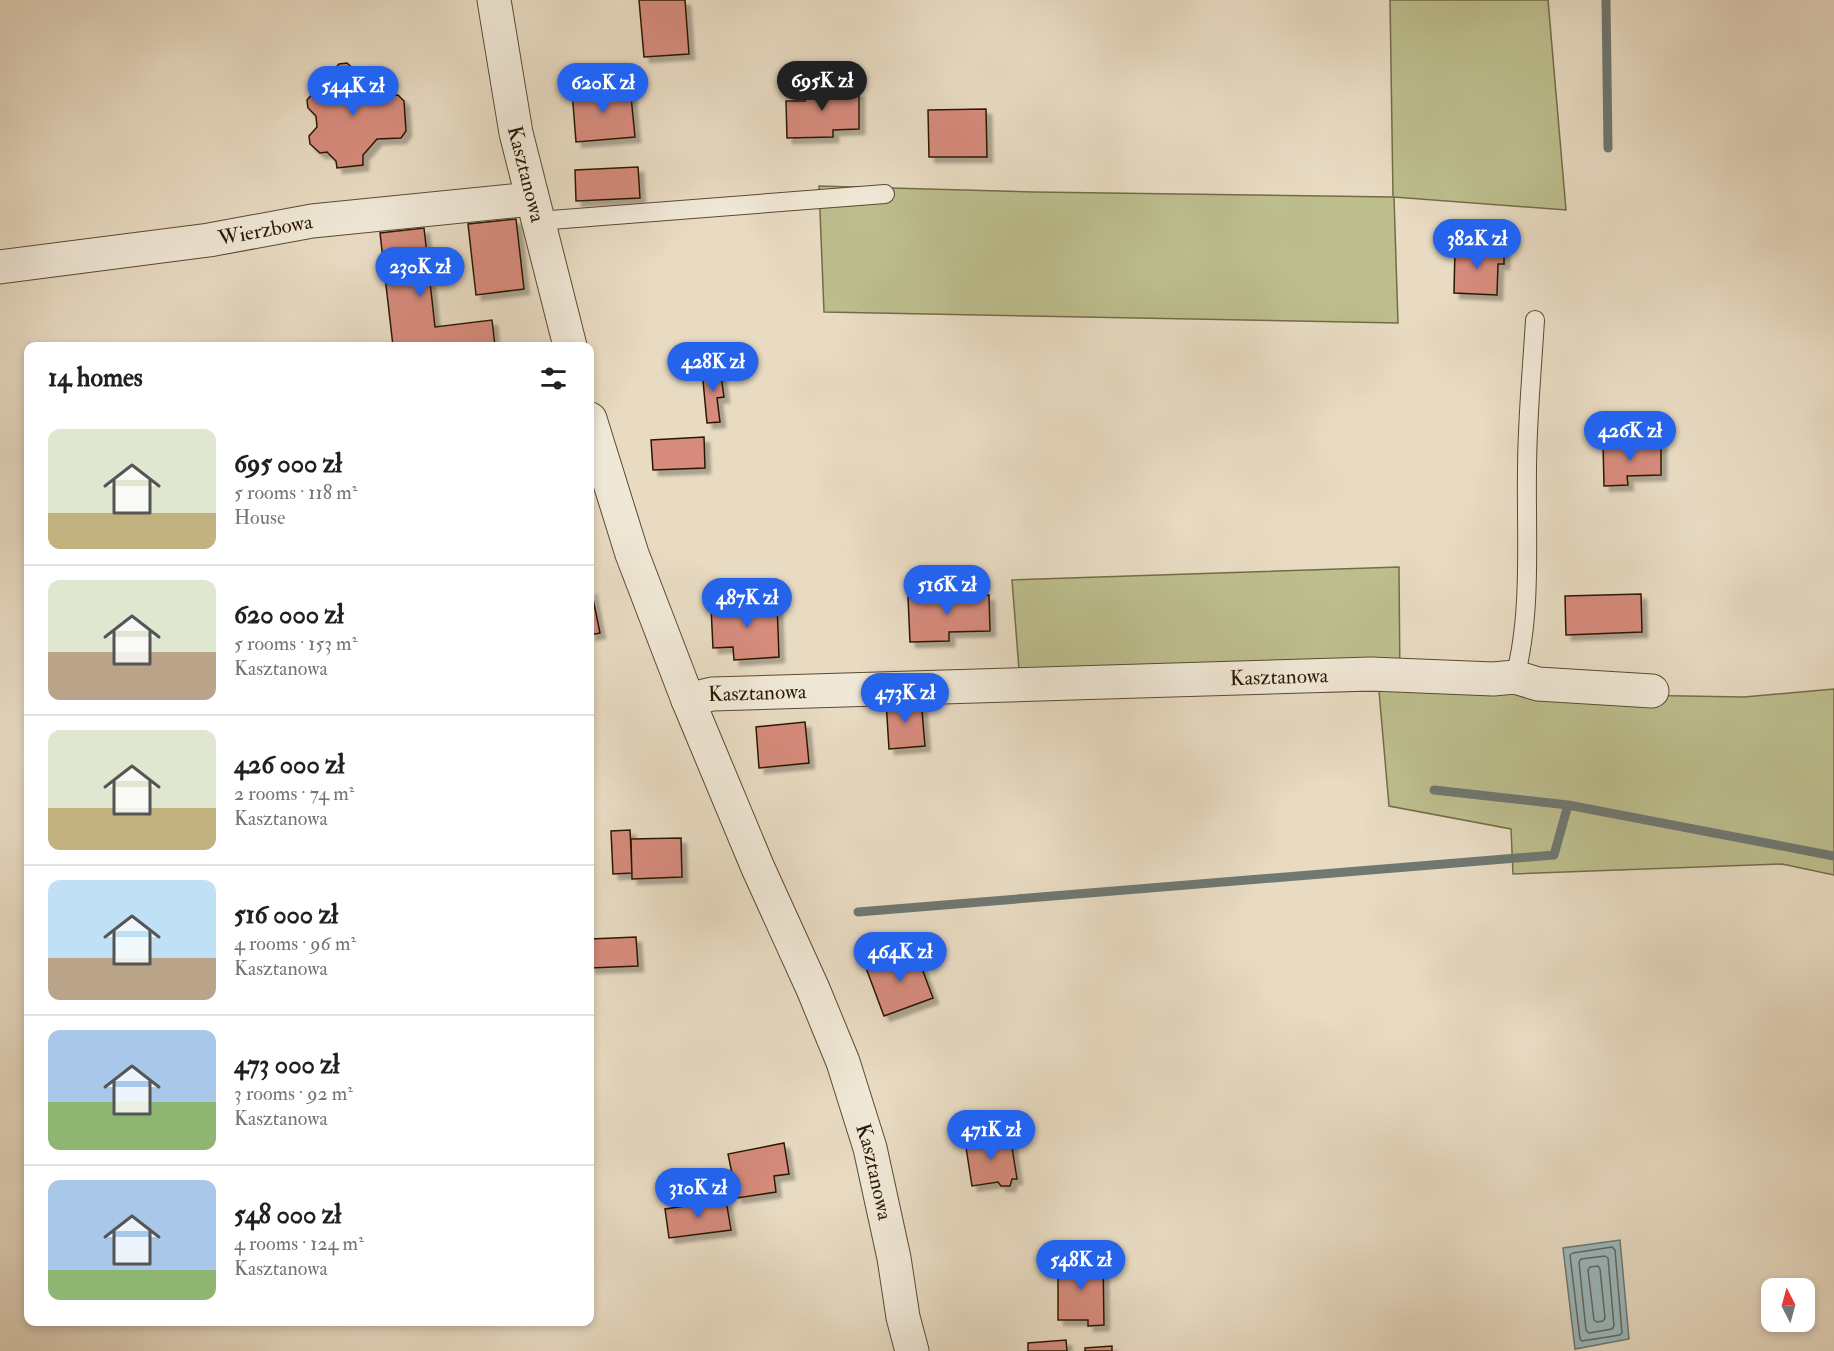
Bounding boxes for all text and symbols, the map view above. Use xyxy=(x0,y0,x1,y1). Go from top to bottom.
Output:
pin: 695K zł xyxy=(767,61,877,112)
pin: 620K zł xyxy=(548,63,658,114)
pin: 544K zł xyxy=(298,66,408,117)
text: 695K zł xyxy=(791,68,853,93)
text: 620K zł xyxy=(571,70,635,95)
text: 544K zł xyxy=(322,73,384,98)
street label: Kasztanowa xyxy=(501,123,552,225)
street label: Wierzbowa xyxy=(215,208,315,252)
pin: 382K zł xyxy=(1422,219,1532,270)
text: 382K zł xyxy=(1447,226,1507,251)
pin: 230K zł xyxy=(365,247,475,298)
text: 230K zł xyxy=(389,254,451,279)
pin: 428K zł xyxy=(658,342,768,393)
text: 428K zł xyxy=(681,349,745,374)
text: 14 homes xyxy=(48,362,143,394)
icon: filters xyxy=(537,362,570,395)
pin: 426K zł xyxy=(1575,411,1685,462)
text: 426K zł xyxy=(1598,418,1662,443)
text: 695 000 zł xyxy=(234,448,342,480)
icon: home xyxy=(96,453,168,525)
text: 5 rooms · 118 m² xyxy=(234,480,357,505)
text: House xyxy=(234,505,285,530)
pin: 516K zł xyxy=(892,565,1002,616)
text: 516K zł xyxy=(918,572,976,597)
pin: 487K zł xyxy=(692,578,802,629)
text: 487K zł xyxy=(716,585,778,610)
text: 620 000 zł xyxy=(234,599,344,631)
icon: home xyxy=(96,604,168,676)
text: 5 rooms · 153 m² xyxy=(234,631,357,656)
text: Kasztanowa xyxy=(234,656,328,681)
street label: Kasztanowa xyxy=(1229,662,1329,692)
pin: 473K zł xyxy=(850,673,960,724)
street label: Kasztanowa xyxy=(708,678,807,708)
text: 473K zł xyxy=(875,680,935,705)
text: 426 000 zł xyxy=(234,749,344,781)
icon: home xyxy=(96,754,168,826)
text: 2 rooms · 74 m² xyxy=(234,781,355,806)
text: Kasztanowa xyxy=(234,806,328,831)
text: 516 000 zł xyxy=(234,899,338,931)
icon: home xyxy=(96,904,168,976)
text: 4 rooms · 96 m² xyxy=(234,931,356,956)
pin: 464K zł xyxy=(845,932,955,983)
text: 464K zł xyxy=(868,939,932,964)
text: Kasztanowa xyxy=(234,956,328,981)
text: 473 000 zł xyxy=(234,1049,340,1081)
icon: home xyxy=(96,1054,168,1126)
text: 3 rooms · 92 m² xyxy=(234,1081,353,1106)
text: Kasztanowa xyxy=(234,1106,328,1131)
pin: 471K zł xyxy=(936,1110,1046,1161)
text: 471K zł xyxy=(961,1117,1021,1142)
street label: Kasztanowa xyxy=(850,1120,899,1223)
pin: 310K zł xyxy=(643,1168,753,1219)
text: 310K zł xyxy=(669,1175,727,1200)
text: 548 000 zł xyxy=(234,1199,341,1231)
icon: home xyxy=(96,1204,168,1276)
text: 4 rooms · 124 m² xyxy=(234,1231,364,1256)
pin: 548K zł xyxy=(1026,1240,1136,1291)
text: 548K zł xyxy=(1050,1247,1112,1272)
text: Kasztanowa xyxy=(234,1256,328,1281)
north arrow xyxy=(1761,1278,1815,1332)
map controls xyxy=(1761,1278,1815,1332)

